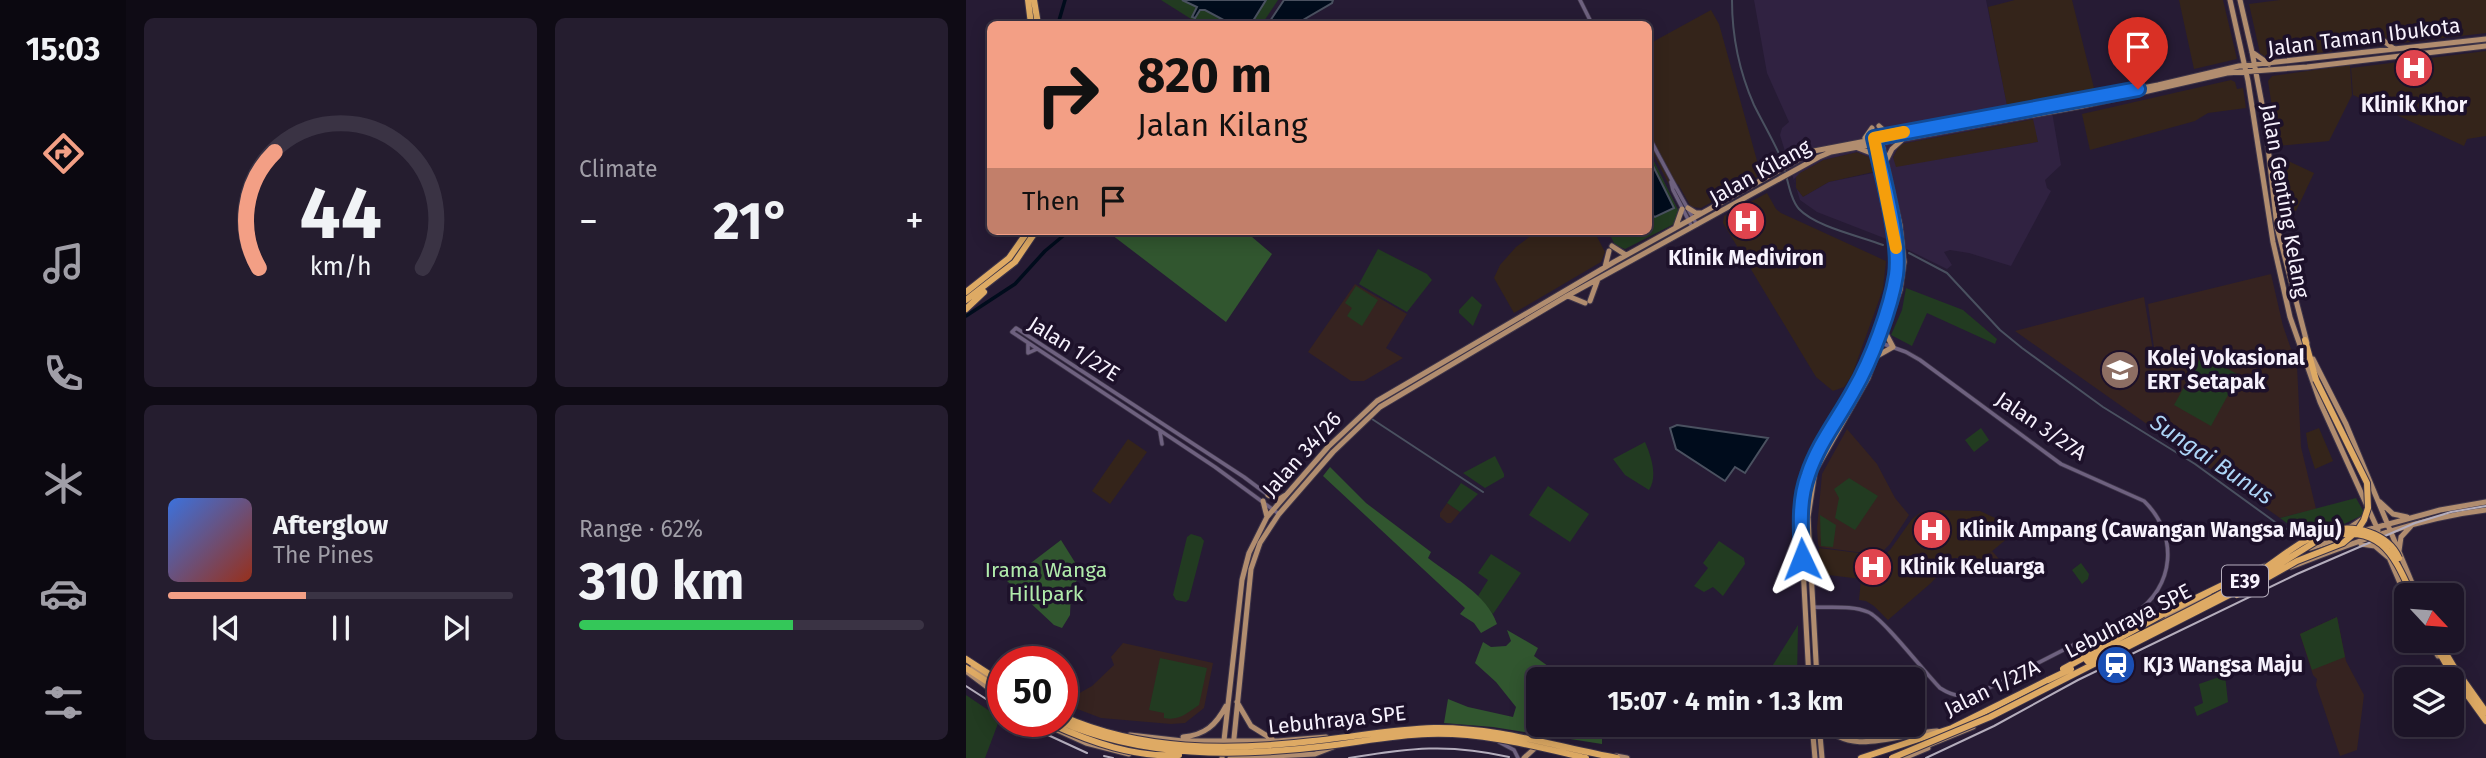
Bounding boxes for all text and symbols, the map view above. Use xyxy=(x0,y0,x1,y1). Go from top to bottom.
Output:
street label: Jalan Taman Ibukota xyxy=(2266,12,2462,62)
pin xyxy=(2108,17,2168,89)
icon: arrive xyxy=(2119,28,2157,66)
text: 15:03 xyxy=(26,30,100,68)
text: 820 m xyxy=(1137,46,1272,105)
hospital icon: Klinik Khor xyxy=(2393,47,2435,89)
icon: right xyxy=(1022,49,1113,140)
place label: Klinik Khor xyxy=(2361,92,2468,118)
street label: Jalan Genting Kelang xyxy=(2255,102,2315,300)
text: Jalan Kilang xyxy=(1137,106,1308,144)
icon: directions xyxy=(39,129,88,178)
street label: Jalan Kilang xyxy=(1705,133,1815,211)
text: Climate xyxy=(579,155,658,183)
text: 44 xyxy=(299,171,382,258)
icon: arrive xyxy=(1094,182,1132,220)
text: Then xyxy=(1022,186,1080,217)
text: 21° xyxy=(713,190,790,253)
text: − xyxy=(579,198,598,244)
text: + xyxy=(905,198,924,244)
hospital icon: Klinik Mediviron xyxy=(1725,200,1767,242)
icon: music xyxy=(39,239,88,288)
place label: Klinik Mediviron xyxy=(1668,245,1824,271)
text: km/h xyxy=(310,252,371,282)
street label: Jalan 1/27E xyxy=(1023,311,1125,387)
place label: Kolej Vokasional ERT Setapak xyxy=(2147,345,2306,395)
icon: phone xyxy=(39,349,88,398)
school or university icon: Kolej Vokasional ERT Setapak xyxy=(2099,349,2141,391)
street label: Jalan 3/27A xyxy=(1991,386,2091,466)
street label: Jalan 34/26 xyxy=(1257,406,1347,502)
water label: Sungai Bunus xyxy=(2144,407,2279,511)
icon: climate xyxy=(39,459,88,508)
hospital icon: Klinik Ampang (Cawangan Wangsa Maju) xyxy=(1911,509,1953,551)
text: Afterglow xyxy=(273,510,388,541)
text: Range · 62% xyxy=(579,515,703,543)
place label: Klinik Ampang (Cawangan Wangsa Maju) xyxy=(1959,517,2342,543)
position arrow xyxy=(1765,522,1839,596)
text: The Pines xyxy=(273,541,374,569)
hospital icon: Klinik Keluarga xyxy=(1852,546,1894,588)
text: 310 km xyxy=(579,550,744,613)
place label: Klinik Keluarga xyxy=(1900,554,2045,580)
park label: Irama Wanga Hillpark xyxy=(985,557,1107,607)
road number: E39 xyxy=(2222,566,2268,596)
icon: car xyxy=(39,569,88,618)
street label: Lebuhraya SPE xyxy=(2060,578,2196,664)
north arrow xyxy=(2394,583,2464,653)
map controls xyxy=(2394,583,2464,737)
icon: previous xyxy=(207,609,245,647)
icon: pause xyxy=(322,609,360,647)
icon: next xyxy=(437,609,475,647)
station icon: KJ3 Wangsa Maju xyxy=(2095,644,2137,686)
speed limit sign: 50 xyxy=(987,646,1078,737)
place label: KJ3 Wangsa Maju xyxy=(2143,652,2303,678)
street label: Jalan 1/27A xyxy=(1940,654,2044,722)
button: layers xyxy=(2394,667,2464,737)
icon: filters xyxy=(39,678,88,727)
text: 15:07 · 4 min · 1.3 km xyxy=(1607,686,1844,717)
street label: Lebuhraya SPE xyxy=(1267,700,1407,740)

